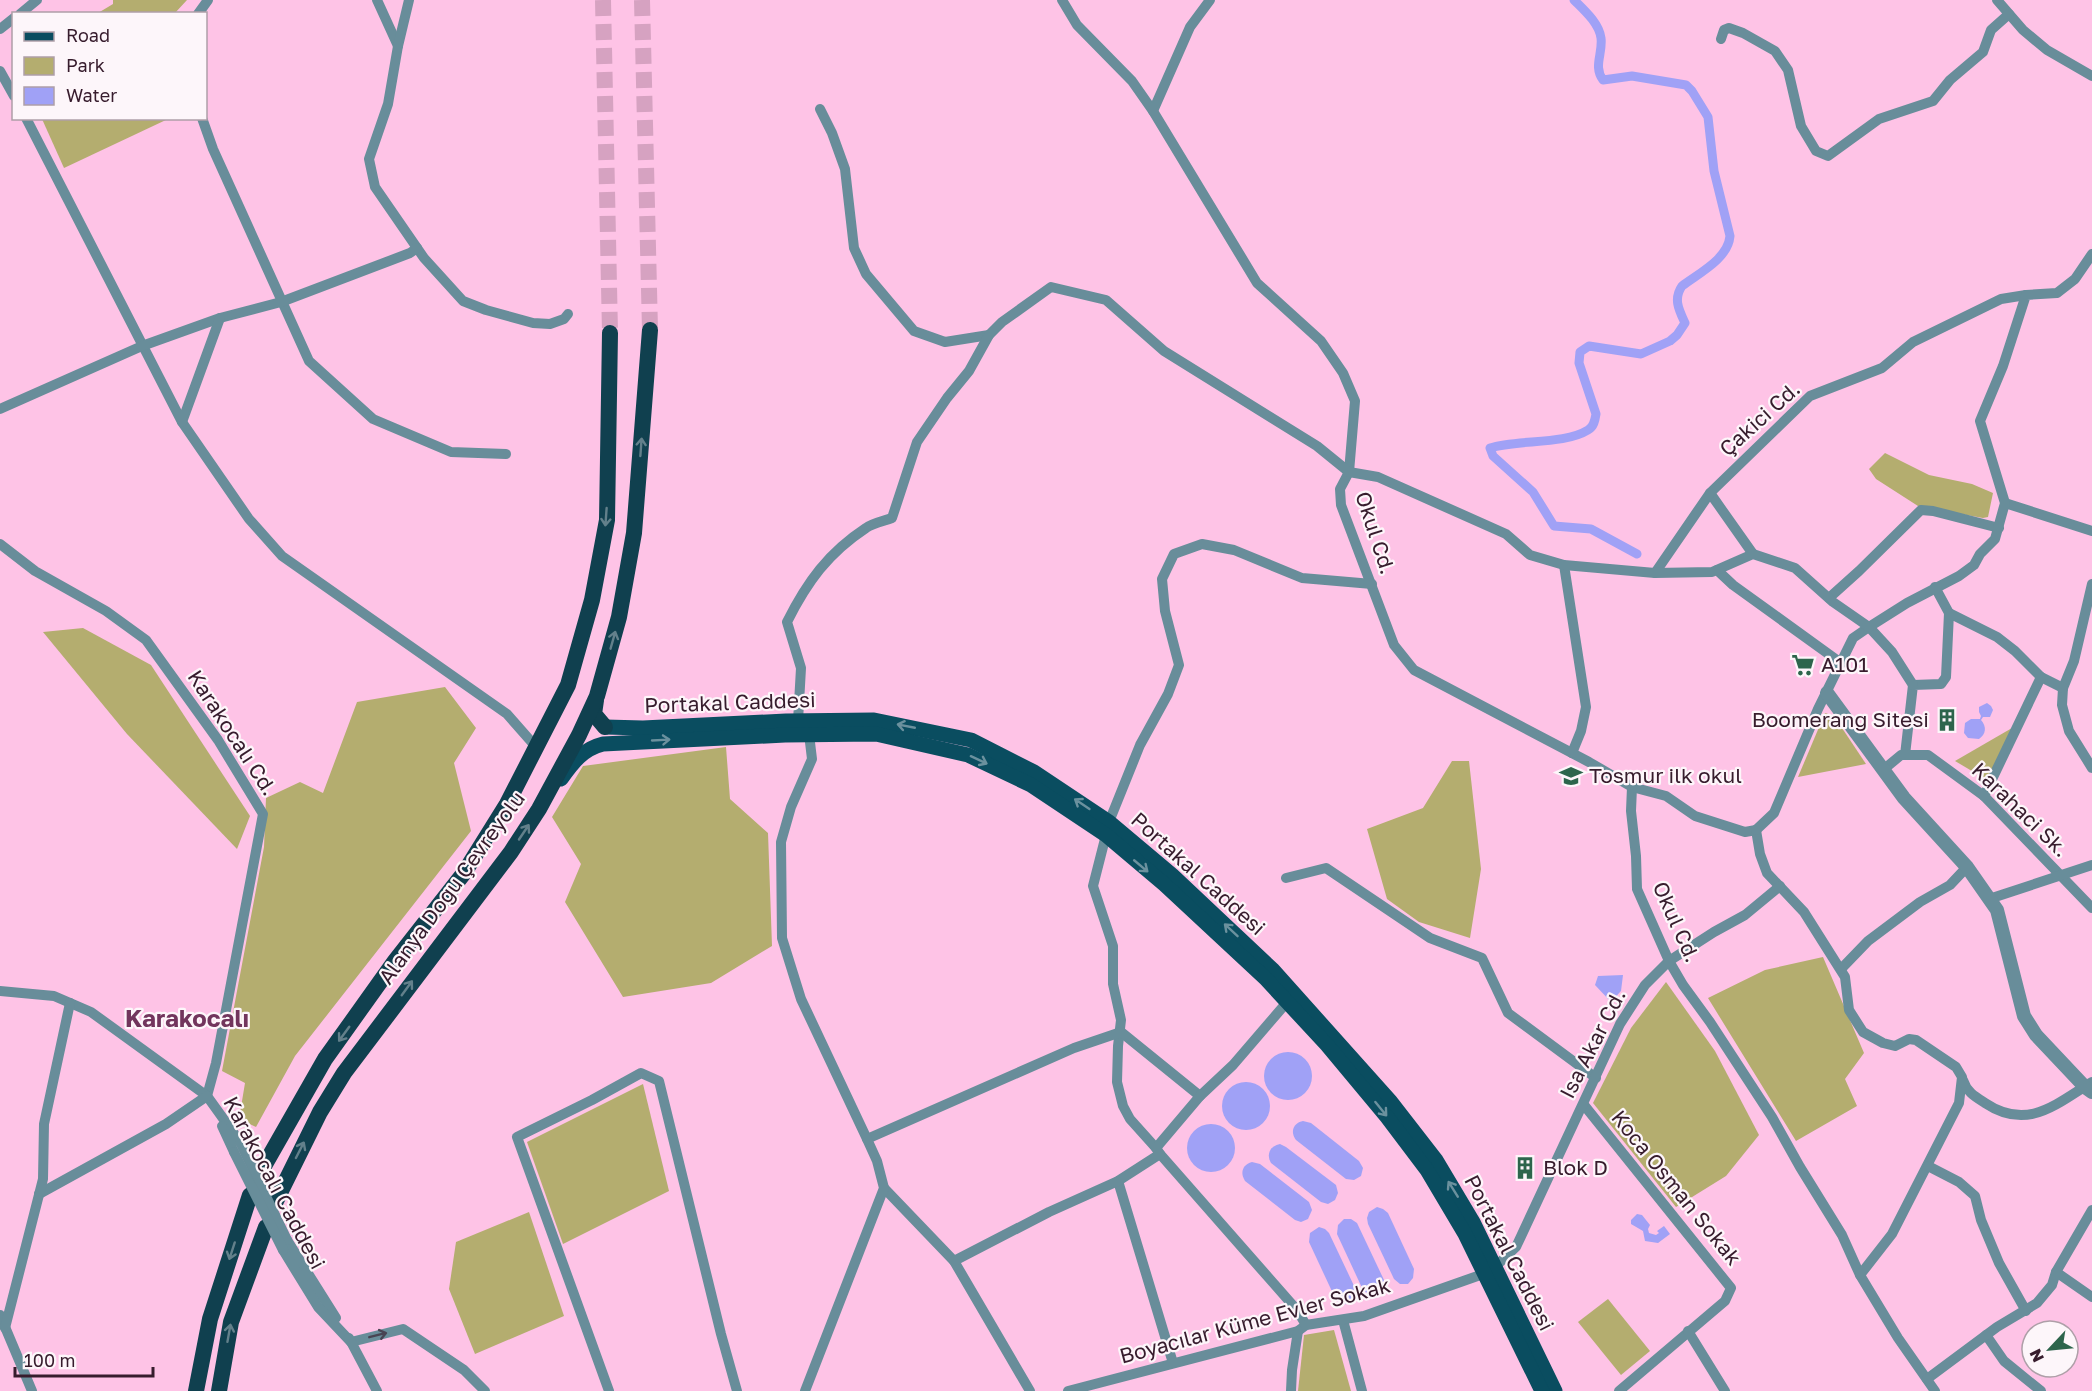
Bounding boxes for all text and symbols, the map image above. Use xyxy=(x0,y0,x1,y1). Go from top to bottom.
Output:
legend xyxy=(12,12,207,120)
text: Road xyxy=(66,24,110,46)
text: Park xyxy=(66,54,105,76)
text: Water xyxy=(66,84,117,106)
street label: Çakici Cd. xyxy=(1714,375,1805,461)
one-way arrow xyxy=(636,438,647,458)
street label: Okul Cd. xyxy=(1350,488,1402,577)
one-way arrow xyxy=(601,506,612,526)
one-way arrow xyxy=(608,631,619,650)
place label: A101 xyxy=(1821,651,1868,677)
supermarket icon: A101 xyxy=(1790,652,1816,678)
street label: Karakocalı Cd. xyxy=(183,665,283,800)
street label: Portakal Caddesi xyxy=(644,686,816,718)
place label: Boomerang Sitesi xyxy=(1752,706,1929,732)
building icon: Boomerang Sitesi xyxy=(1934,707,1960,733)
one-way arrow xyxy=(897,720,916,731)
one-way arrow xyxy=(651,735,671,746)
one-way arrow xyxy=(969,754,987,766)
street label: Karahaci Sk. xyxy=(1967,757,2075,862)
place label: Tosmur ilk okul xyxy=(1589,762,1742,788)
school or university icon: Tosmur ilk okul xyxy=(1558,763,1584,789)
street label: Alanya Doğu Çevreyolu xyxy=(372,786,530,989)
one-way arrow xyxy=(1074,798,1091,810)
street label: Portakal Caddesi xyxy=(1126,806,1271,940)
one-way arrow xyxy=(518,824,530,841)
one-way arrow xyxy=(1133,859,1149,872)
street label: Okul Cd. xyxy=(1648,877,1706,966)
one-way arrow xyxy=(1224,923,1239,937)
one-way arrow xyxy=(401,980,413,996)
street label: Isa Akar Cd. xyxy=(1553,984,1631,1103)
district label: Karakocalı xyxy=(125,1003,249,1032)
one-way arrow xyxy=(337,1025,350,1041)
street label: Karakocalı Caddesi xyxy=(218,1092,331,1273)
one-way arrow xyxy=(1374,1101,1387,1117)
street label: Koca Osman Sokak xyxy=(1606,1105,1747,1270)
one-way arrow xyxy=(295,1142,306,1160)
place label: Blok D xyxy=(1543,1154,1608,1180)
building icon: Blok D xyxy=(1512,1155,1538,1181)
street label: Portakal Caddesi xyxy=(1459,1170,1560,1335)
one-way arrow xyxy=(1447,1181,1459,1198)
one-way arrow xyxy=(226,1241,237,1260)
street label: Boyacılar Küme Evler Sokak xyxy=(1117,1271,1393,1369)
north arrow xyxy=(2020,1319,2080,1379)
one-way arrow xyxy=(224,1324,235,1344)
one-way arrow xyxy=(368,1329,387,1341)
scale bar xyxy=(15,1340,153,1378)
text: N xyxy=(2025,1346,2048,1365)
text: 100 m xyxy=(24,1349,75,1371)

